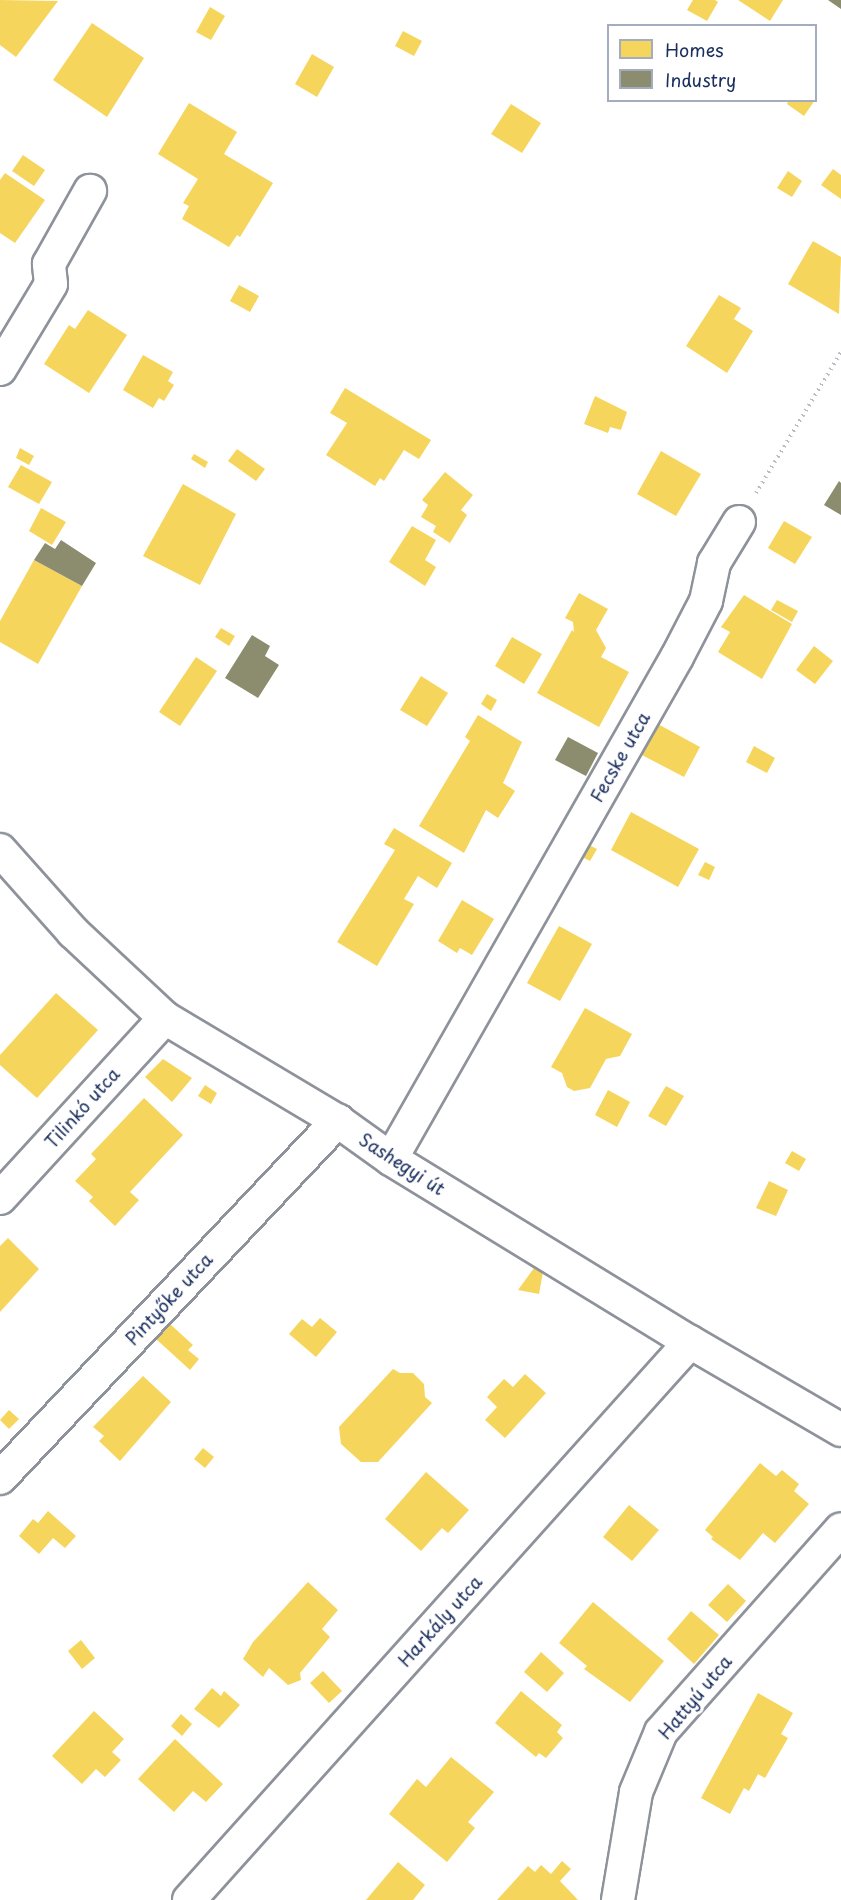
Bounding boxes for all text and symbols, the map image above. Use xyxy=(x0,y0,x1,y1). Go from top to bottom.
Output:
legend xyxy=(607,24,817,102)
text: Homes xyxy=(665,36,723,63)
text: Industry xyxy=(665,66,736,93)
street label: Fecske utca xyxy=(585,708,655,806)
street label: Tilinkó utca xyxy=(40,1063,124,1153)
street label: Sashegyi út xyxy=(355,1128,449,1200)
street label: Pintyőke utca xyxy=(121,1248,217,1350)
street label: Harkály utca xyxy=(393,1571,487,1671)
street label: Hattyú utca xyxy=(653,1650,737,1744)

